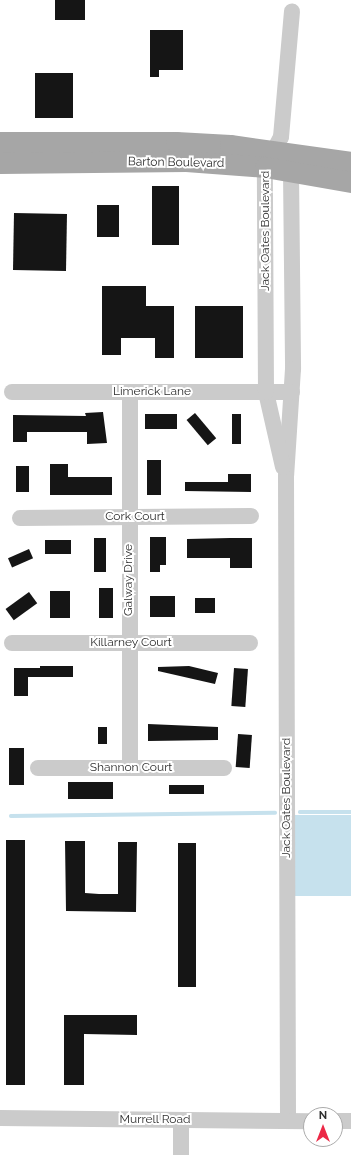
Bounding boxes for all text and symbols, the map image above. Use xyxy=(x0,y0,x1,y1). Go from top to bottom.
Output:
street label: Barton Boulevard xyxy=(128,155,224,171)
street label: Jack Oates Boulevard xyxy=(259,171,273,291)
street label: Limerick Lane xyxy=(113,385,191,399)
street label: Cork Court xyxy=(105,510,165,524)
street label: Galway Drive xyxy=(122,544,136,616)
street label: Killarney Court xyxy=(90,636,172,650)
street label: Jack Oates Boulevard xyxy=(280,738,294,858)
street label: Shannon Court xyxy=(90,761,172,775)
north arrow xyxy=(303,1107,343,1147)
text: N xyxy=(319,1109,327,1122)
street label: Murrell Road xyxy=(119,1113,191,1127)

